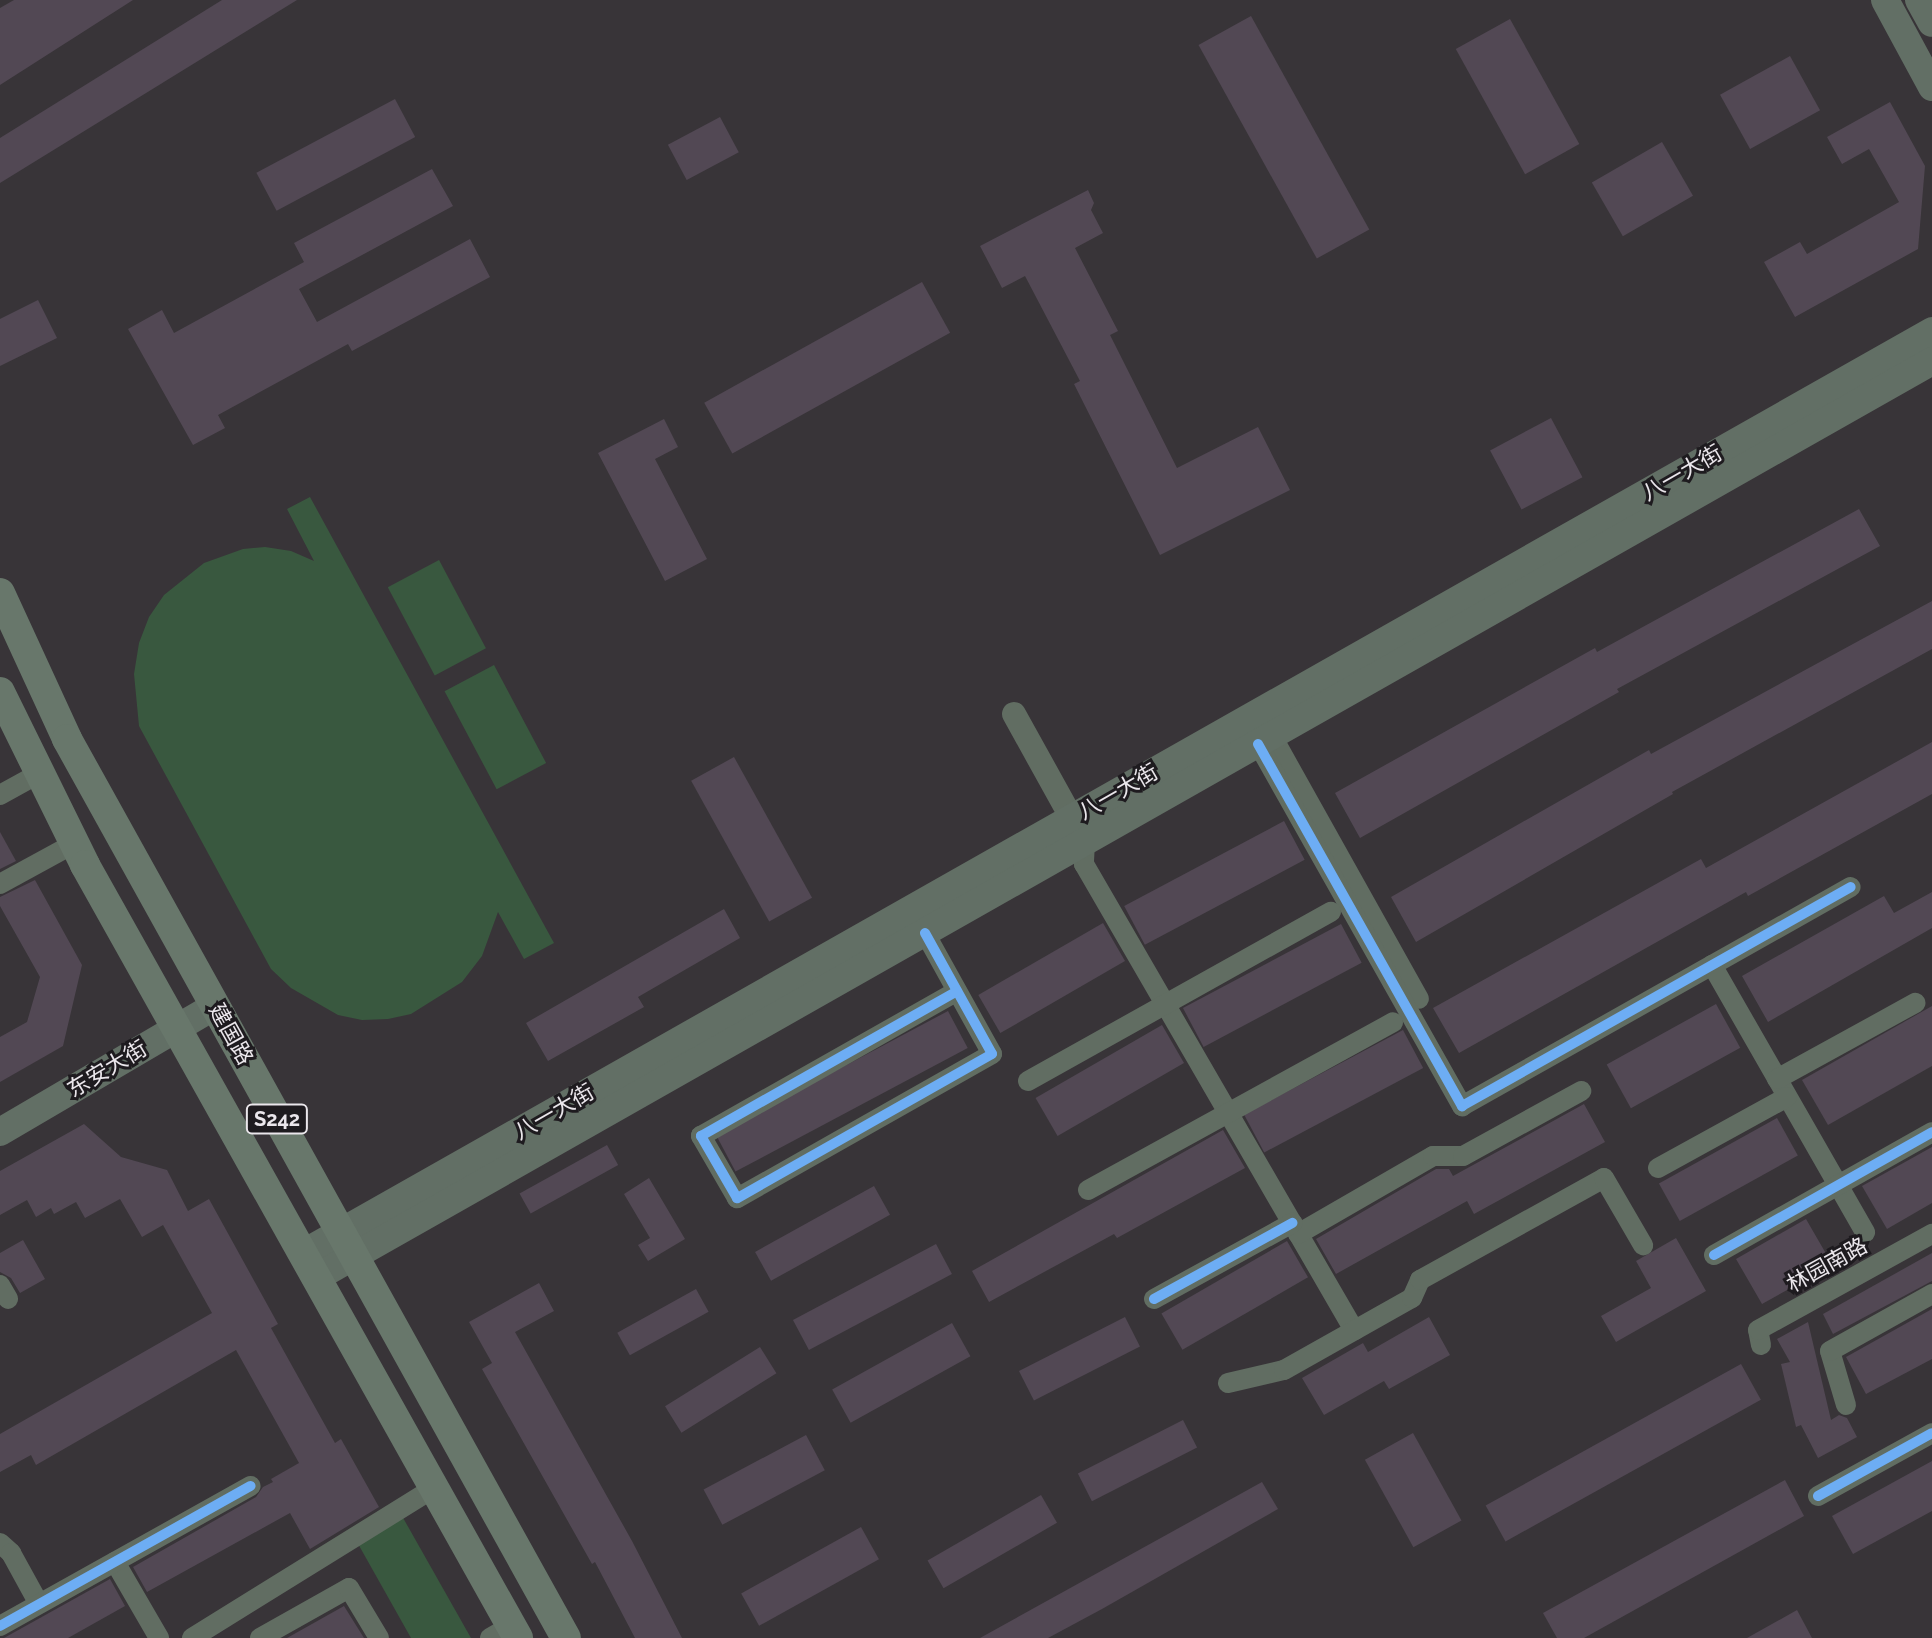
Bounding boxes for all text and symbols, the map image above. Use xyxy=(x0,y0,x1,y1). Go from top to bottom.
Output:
street label: 八一大街 xyxy=(1637,440,1727,506)
street label: 八一大街 xyxy=(1073,759,1163,825)
street label: 建国路 xyxy=(203,999,259,1069)
street label: 东安大街 xyxy=(62,1035,152,1103)
street label: 八一大街 xyxy=(509,1079,599,1145)
road number: S242 xyxy=(245,1103,309,1135)
street label: 林园南路 xyxy=(1782,1232,1872,1298)

